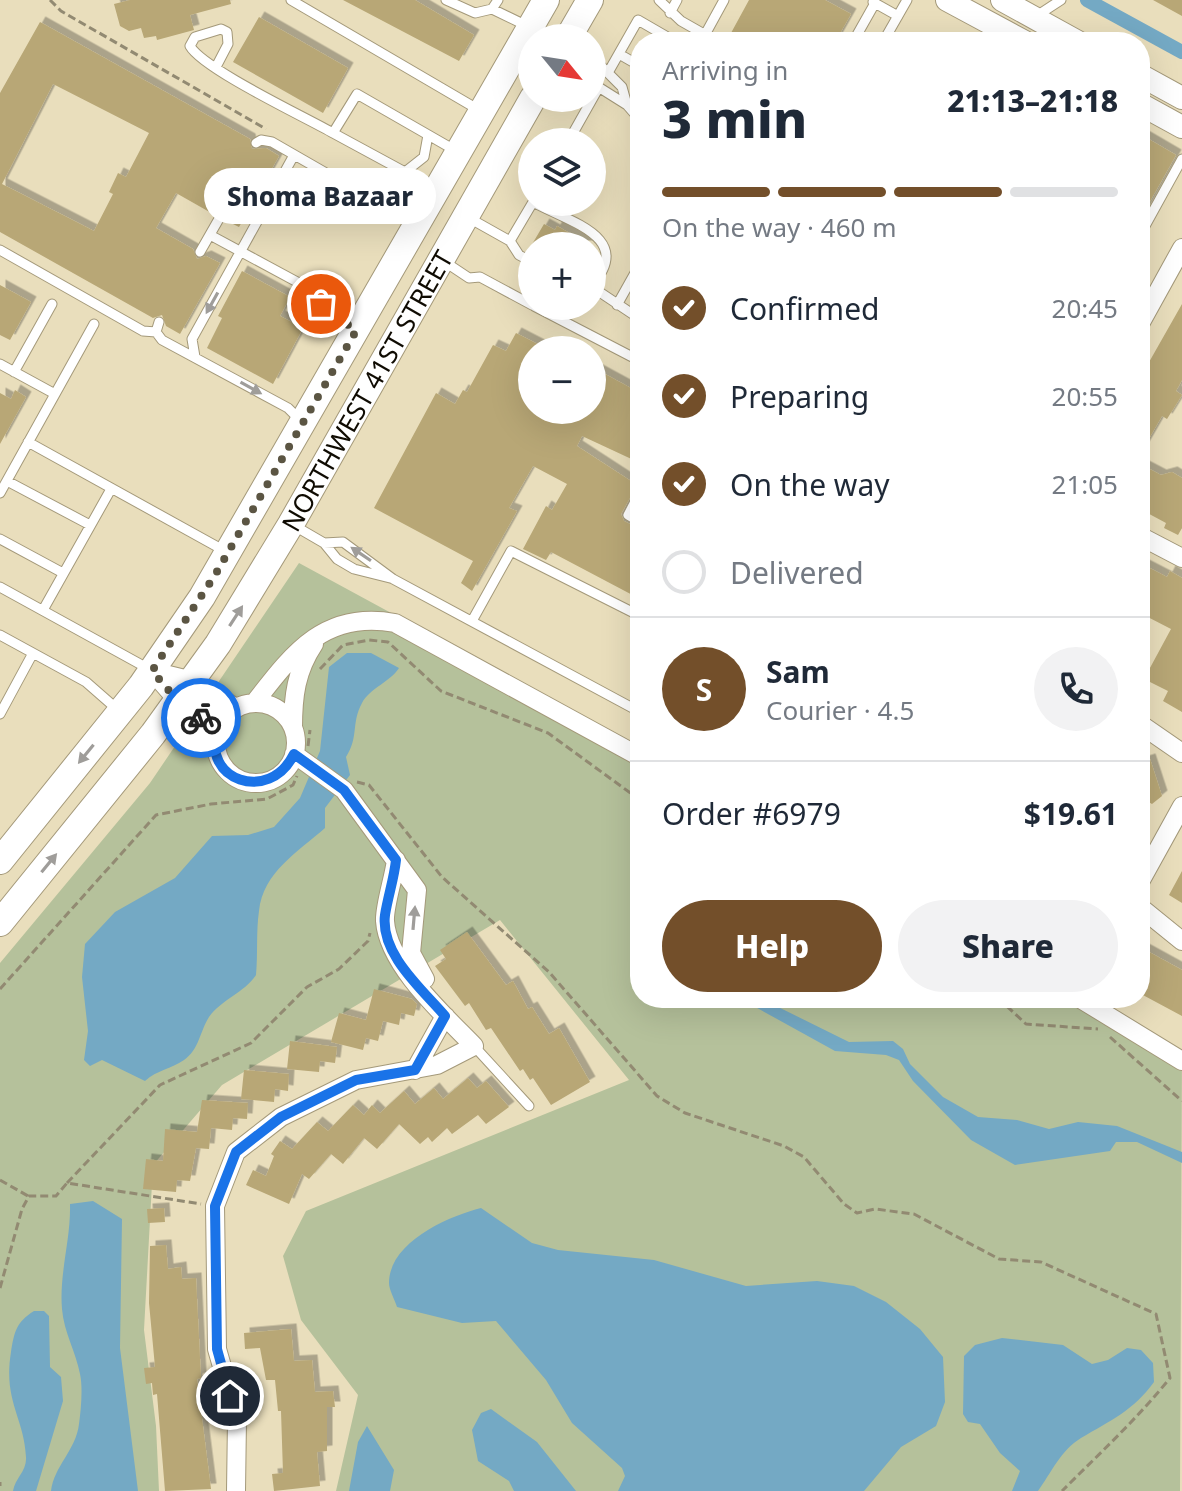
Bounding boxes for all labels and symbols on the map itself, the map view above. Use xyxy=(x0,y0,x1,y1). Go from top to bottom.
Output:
north arrow xyxy=(518,24,606,112)
callout: Shoma Bazaar xyxy=(205,168,437,224)
street label: NORTHWEST 41ST STREET xyxy=(273,243,461,538)
pin xyxy=(287,270,355,338)
one-way arrow xyxy=(205,292,219,315)
one-way arrow xyxy=(240,381,263,395)
one-way arrow xyxy=(350,547,372,562)
one-way arrow xyxy=(229,605,243,627)
courier xyxy=(161,678,241,758)
one-way arrow xyxy=(79,744,95,764)
one-way arrow xyxy=(40,853,57,873)
one-way arrow xyxy=(408,905,421,930)
pin xyxy=(196,1362,264,1430)

